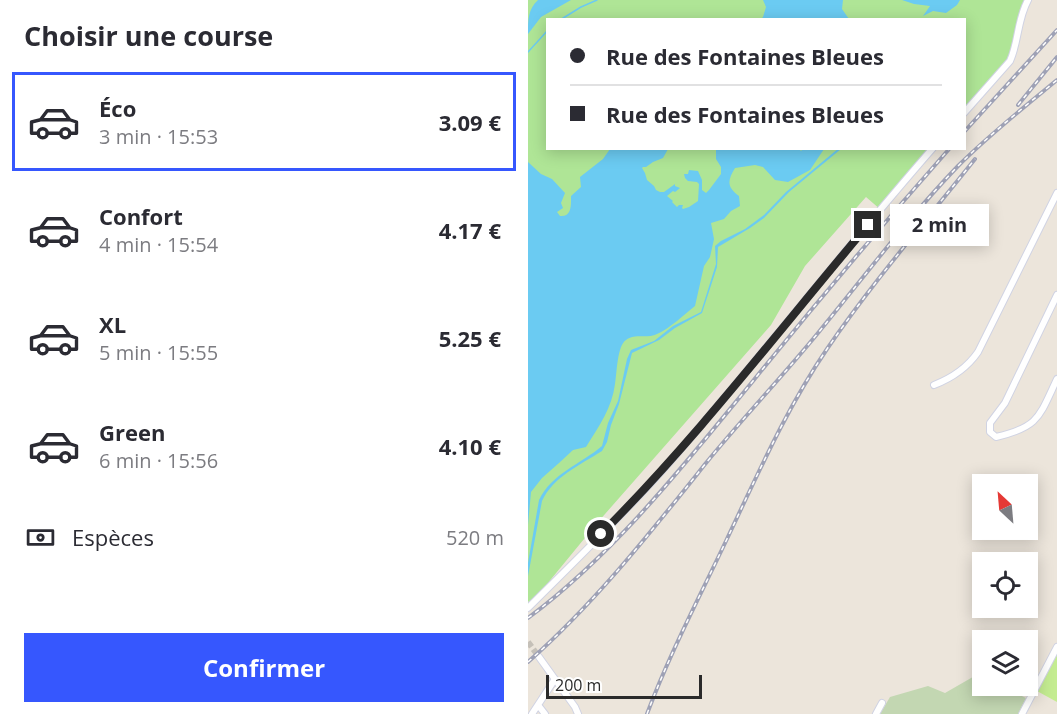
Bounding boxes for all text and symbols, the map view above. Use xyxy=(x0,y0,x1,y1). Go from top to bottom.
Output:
text: Choisir une course xyxy=(24,17,273,54)
text: Rue des Fontaines Bleues xyxy=(606,41,884,71)
text: Éco xyxy=(99,93,136,123)
icon: car xyxy=(27,95,81,149)
text: Rue des Fontaines Bleues xyxy=(606,99,884,129)
text: 3.09 € xyxy=(439,107,501,137)
text: 3 min · 15:53 xyxy=(99,123,218,150)
text: Confort xyxy=(99,201,183,231)
icon: car xyxy=(27,203,81,257)
callout: 2 min xyxy=(889,204,988,246)
route end xyxy=(854,211,881,238)
text: 2 min xyxy=(912,211,967,238)
text: 4.17 € xyxy=(439,215,501,245)
text: 4 min · 15:54 xyxy=(99,231,218,258)
text: XL xyxy=(99,309,126,339)
icon: car xyxy=(27,311,81,365)
text: 5.25 € xyxy=(439,323,501,353)
text: 5 min · 15:55 xyxy=(99,339,218,366)
text: Green xyxy=(99,417,165,447)
icon: car xyxy=(27,419,81,473)
text: 4.10 € xyxy=(439,431,501,461)
text: 6 min · 15:56 xyxy=(99,447,218,474)
north arrow xyxy=(972,474,1038,540)
map controls xyxy=(972,474,1038,696)
route start xyxy=(587,520,614,547)
icon: cash xyxy=(24,521,57,554)
text: Espèces xyxy=(72,522,154,552)
text: 520 m xyxy=(446,524,504,551)
button: locate xyxy=(972,552,1038,618)
button: layers xyxy=(972,630,1038,696)
button: Confirmer xyxy=(24,633,504,702)
scale bar xyxy=(546,672,702,700)
text: 200 m xyxy=(555,674,601,696)

